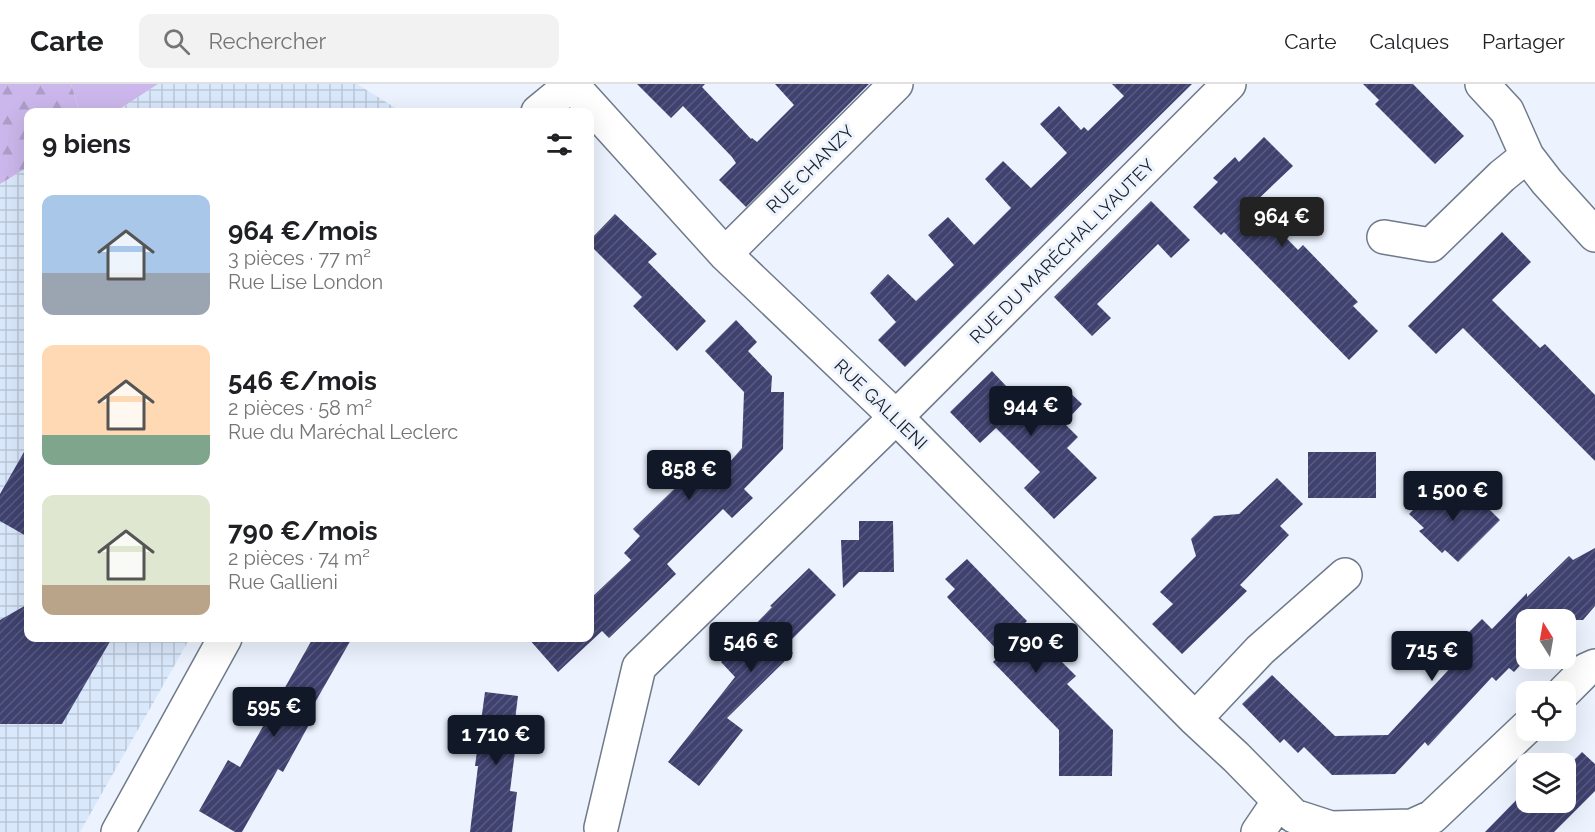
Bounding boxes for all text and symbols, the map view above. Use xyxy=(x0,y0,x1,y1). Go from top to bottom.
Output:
search box xyxy=(139,14,559,68)
text: Carte xyxy=(30,25,103,58)
icon: search xyxy=(160,25,193,58)
text: Rechercher xyxy=(208,28,326,54)
text: Carte xyxy=(1284,29,1337,54)
text: Calques xyxy=(1370,29,1449,54)
text: Partager xyxy=(1482,29,1565,54)
street label: RUE CHANZY xyxy=(762,120,859,217)
icon: filters xyxy=(543,128,576,161)
text: 9 biens xyxy=(42,129,131,159)
street label: RUE DU MARÉCHAL LYAUTEY xyxy=(965,153,1159,348)
pin: 964 € xyxy=(1240,197,1324,248)
text: 964 € xyxy=(1254,204,1310,228)
text: 964 €/mois xyxy=(228,216,378,246)
icon: home xyxy=(90,219,162,291)
text: 3 pièces · 77 m² xyxy=(228,246,371,270)
text: Rue Lise London xyxy=(228,270,383,294)
street label: RUE GALLIENI xyxy=(830,355,932,453)
text: 546 €/mois xyxy=(228,366,377,396)
icon: home xyxy=(90,369,162,441)
pin: 944 € xyxy=(989,386,1073,437)
text: 944 € xyxy=(1003,393,1059,417)
text: 2 pièces · 58 m² xyxy=(228,396,372,420)
text: Rue du Maréchal Leclerc xyxy=(228,420,458,444)
pin: 858 € xyxy=(647,450,731,501)
text: 858 € xyxy=(661,457,717,481)
pin: 1 500 € xyxy=(1398,471,1508,522)
text: 1 500 € xyxy=(1417,478,1489,502)
text: 790 €/mois xyxy=(228,516,378,546)
icon: home xyxy=(90,519,162,591)
text: 2 pièces · 74 m² xyxy=(228,546,370,570)
text: Rue Gallieni xyxy=(228,570,338,594)
north arrow xyxy=(1516,609,1576,669)
map controls xyxy=(1516,609,1576,813)
pin: 546 € xyxy=(709,622,793,673)
pin: 790 € xyxy=(994,623,1078,674)
text: 546 € xyxy=(723,629,779,653)
text: 790 € xyxy=(1008,630,1064,654)
pin: 715 € xyxy=(1390,631,1474,682)
text: 715 € xyxy=(1406,638,1458,662)
button: locate xyxy=(1516,681,1576,741)
pin: 595 € xyxy=(232,687,316,738)
text: 595 € xyxy=(247,694,301,718)
pin: 1 710 € xyxy=(441,715,551,766)
text: 1 710 € xyxy=(462,722,530,746)
button: layers xyxy=(1516,753,1576,813)

